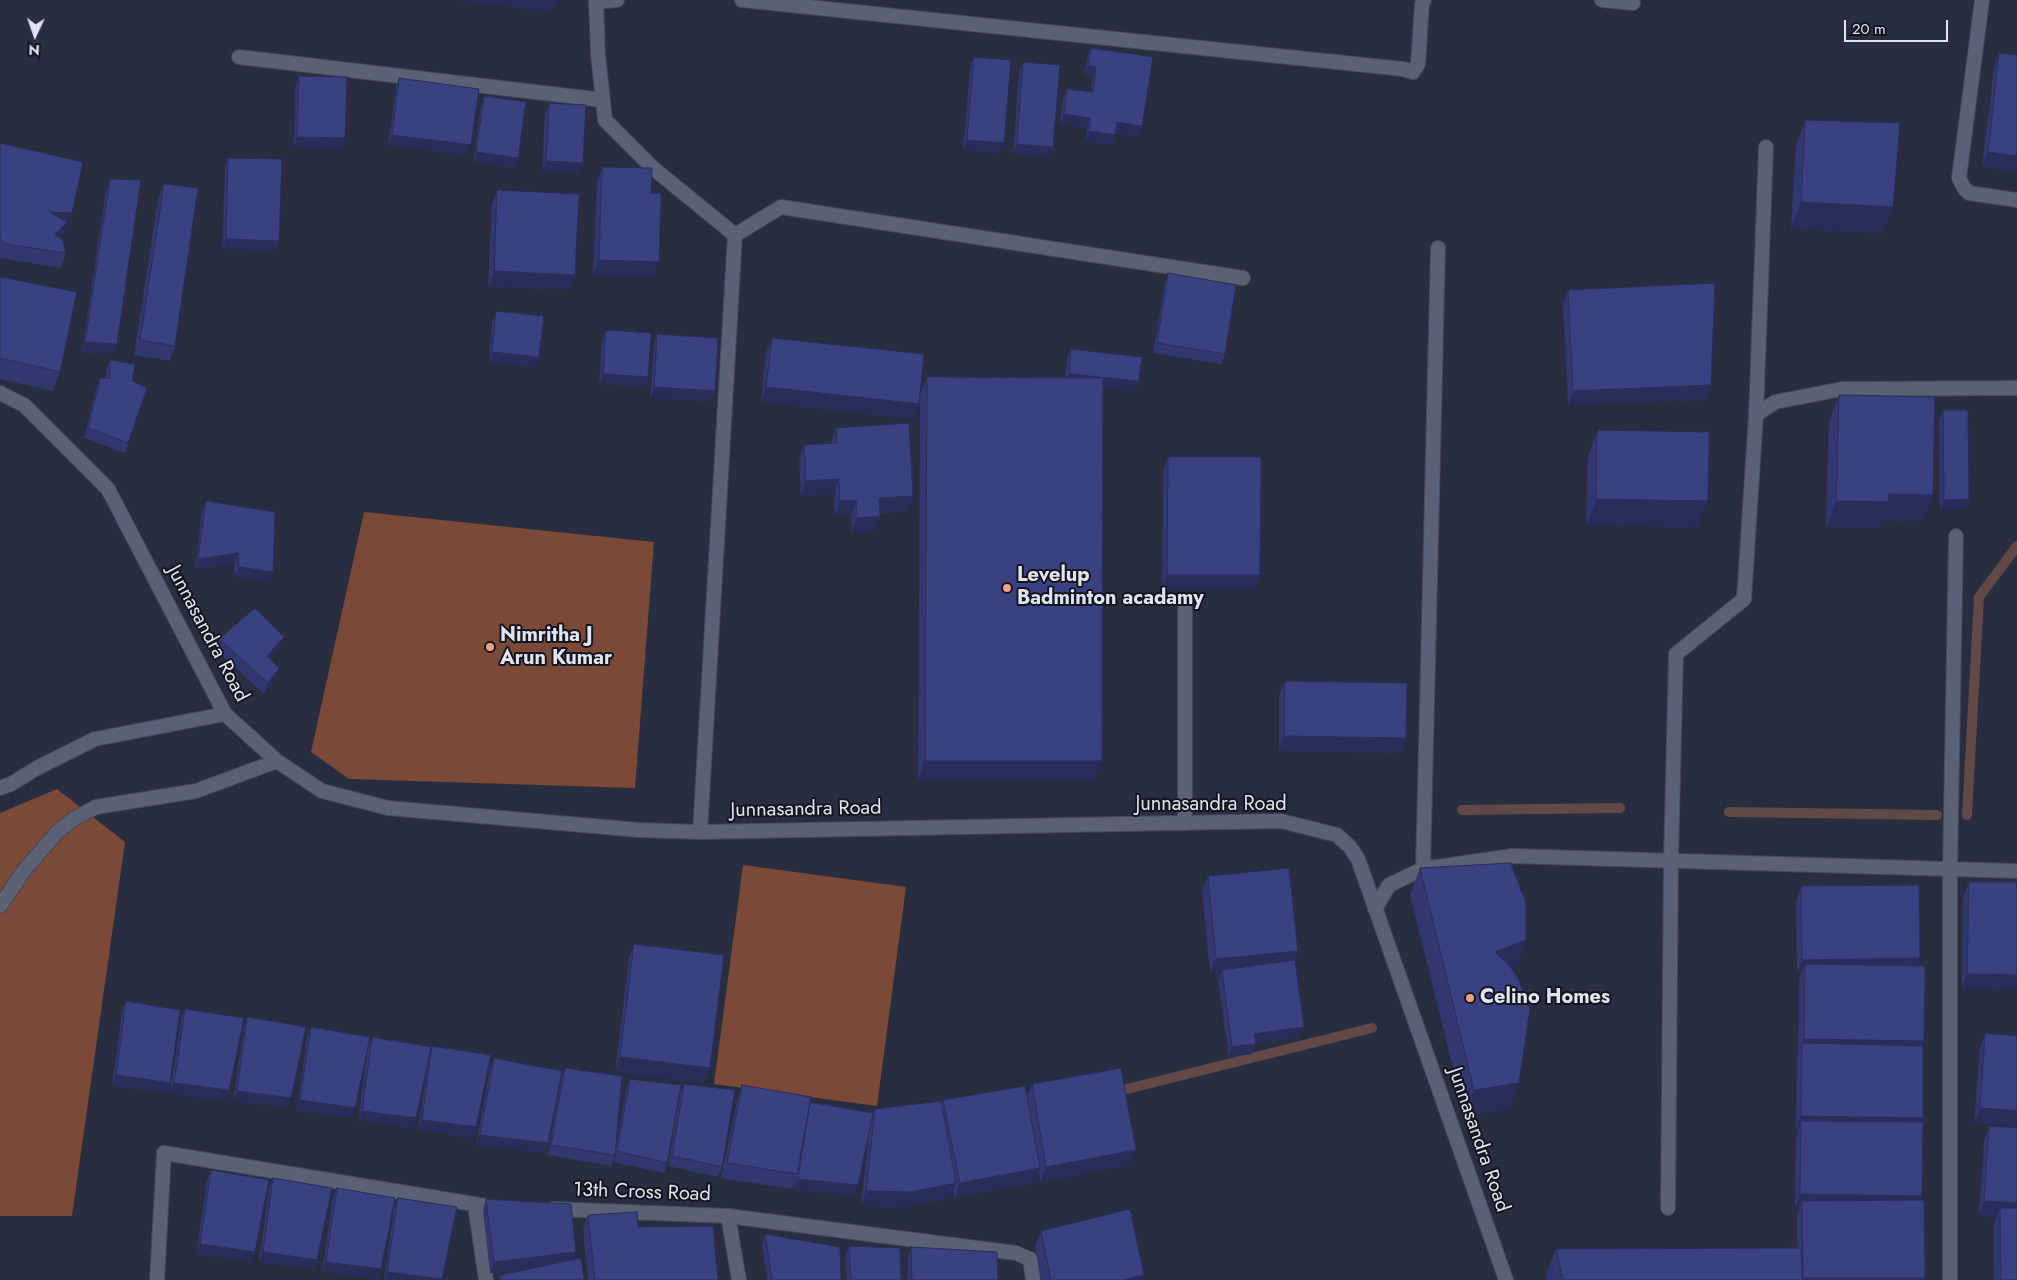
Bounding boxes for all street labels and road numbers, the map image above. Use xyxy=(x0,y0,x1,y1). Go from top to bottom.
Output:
street label: Junnasandra Road xyxy=(161,562,253,706)
street label: Junnasandra Road xyxy=(1135,793,1287,817)
street label: Junnasandra Road xyxy=(730,797,882,823)
street label: Junnasandra Road xyxy=(1442,1065,1514,1215)
street label: 13th Cross Road xyxy=(573,1179,711,1207)

